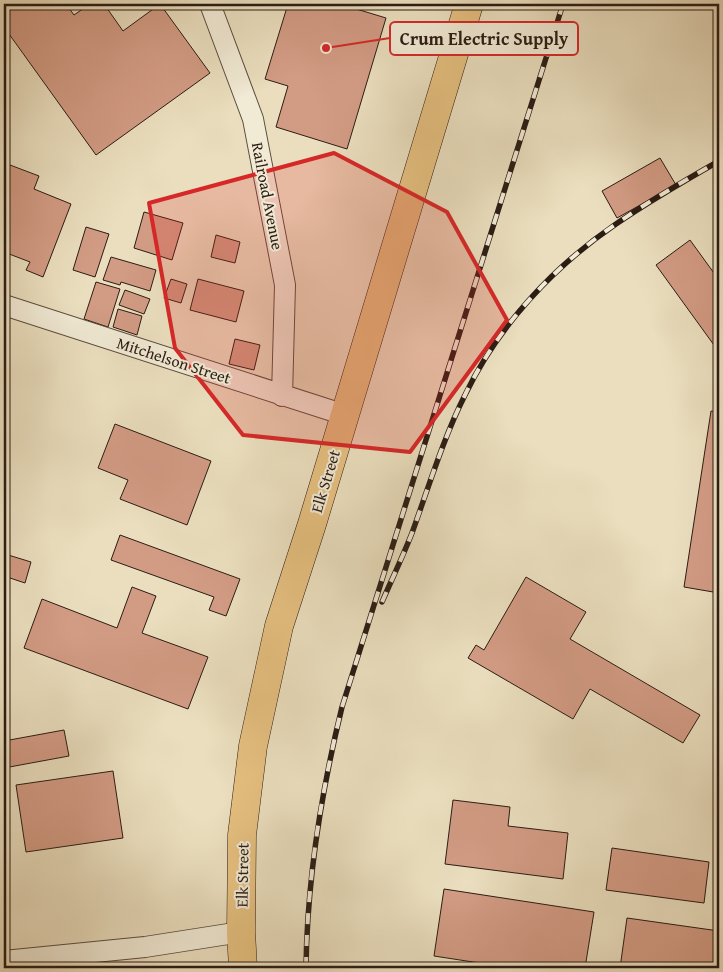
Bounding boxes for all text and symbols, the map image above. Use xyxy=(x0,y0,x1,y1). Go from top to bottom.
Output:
callout: Crum Electric Supply xyxy=(390,22,578,55)
text: Crum Electric Supply xyxy=(400,25,569,52)
street label: Railroad Avenue xyxy=(246,140,290,252)
street label: Mitchelson Street xyxy=(114,330,234,390)
street label: Elk Street xyxy=(304,446,346,515)
street label: Elk Street xyxy=(229,842,255,908)

